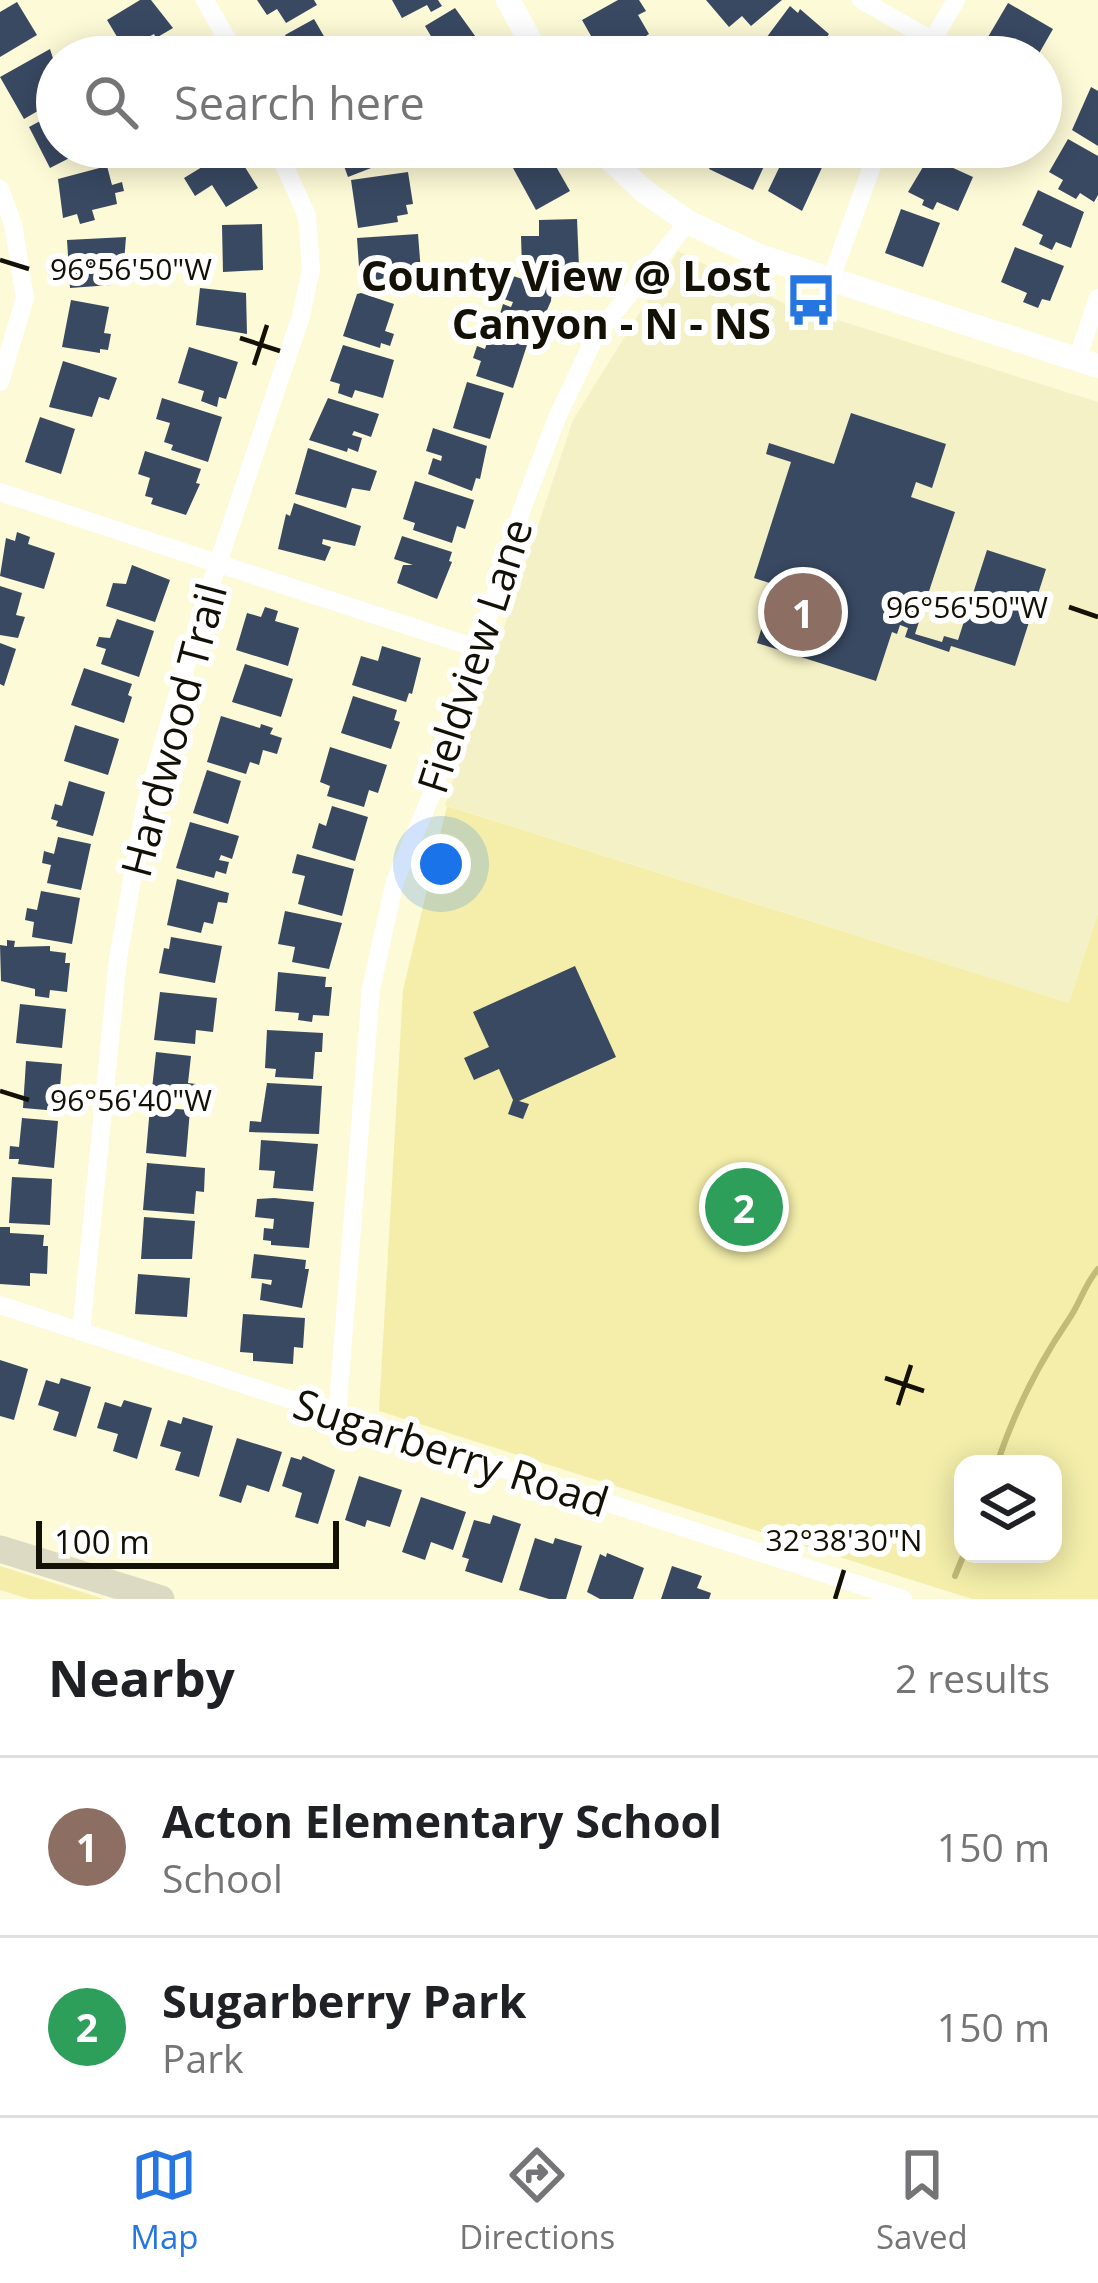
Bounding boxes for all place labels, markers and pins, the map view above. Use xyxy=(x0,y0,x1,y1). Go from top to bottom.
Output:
place label: County View @ Lost Canyon - N - NS xyxy=(361,246,771,351)
bus stop icon: County View @ Lost Canyon - N - NS xyxy=(782,271,840,329)
pin: 1 xyxy=(764,567,842,657)
pin: 2 xyxy=(705,1162,783,1252)

